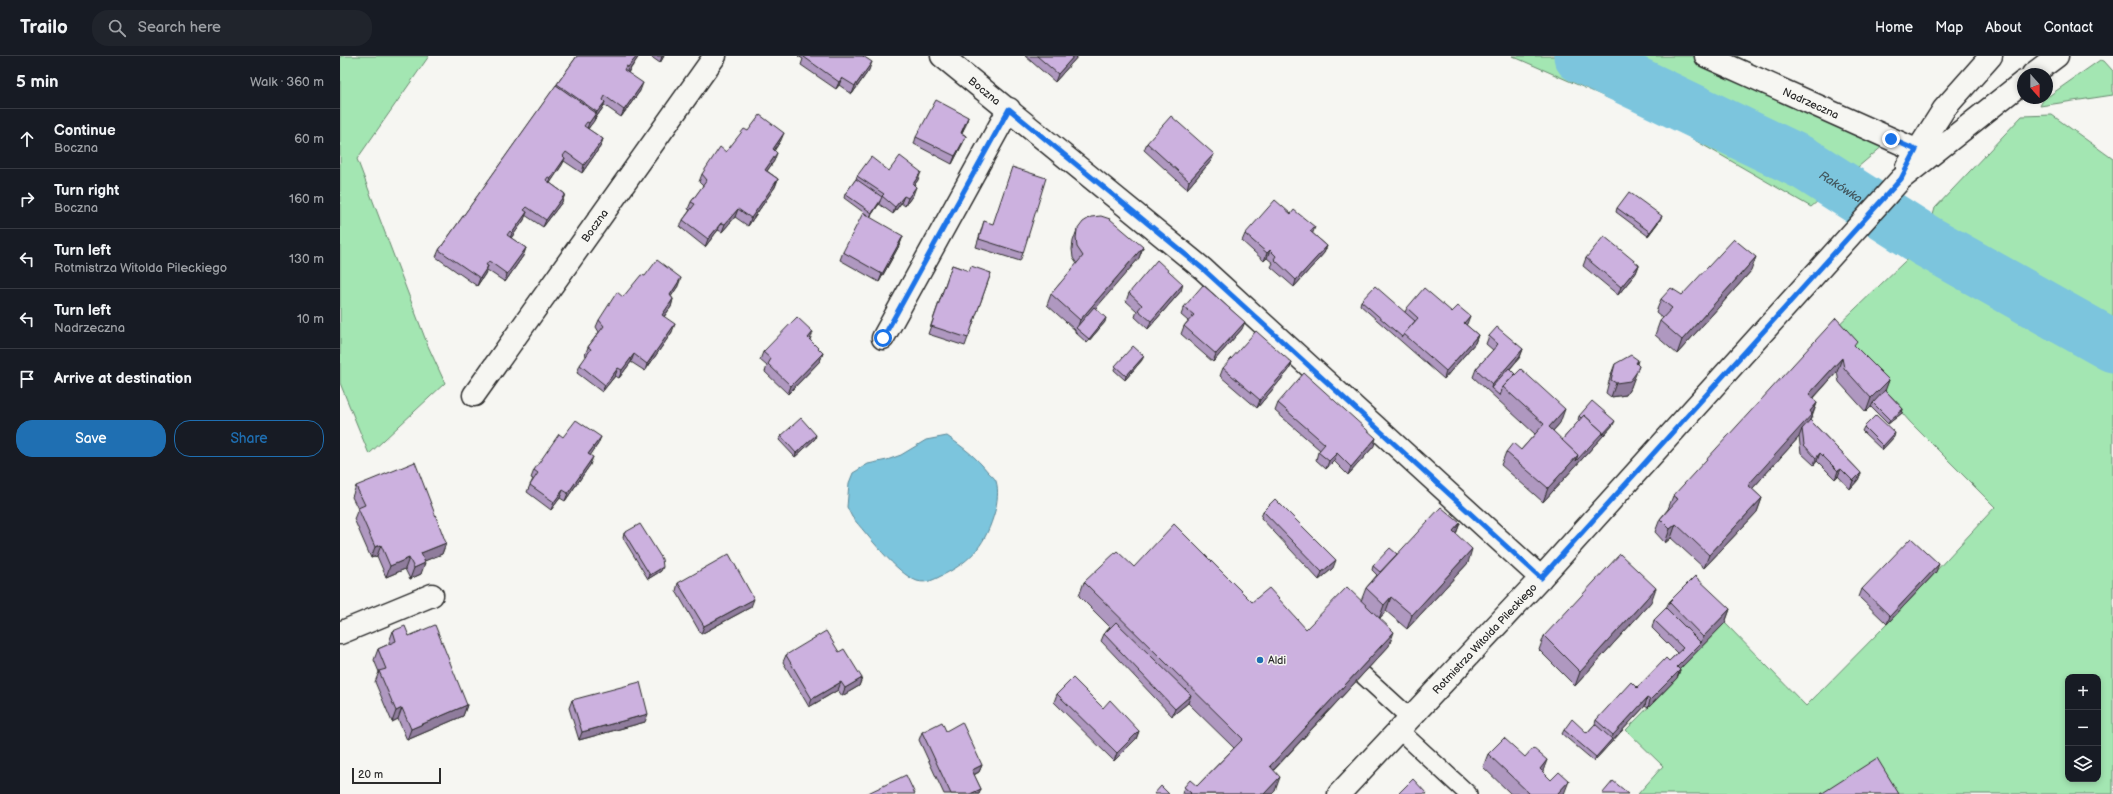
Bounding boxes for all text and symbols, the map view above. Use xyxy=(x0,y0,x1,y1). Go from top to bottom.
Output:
search box xyxy=(92,10,372,46)
text: Trailo xyxy=(20,16,68,39)
icon: search xyxy=(106,17,128,39)
text: Search here xyxy=(138,18,221,37)
text: Home xyxy=(1875,19,1913,36)
text: Map xyxy=(1935,19,1963,36)
text: About xyxy=(1985,19,2022,36)
text: Contact xyxy=(2044,19,2093,36)
north arrow xyxy=(2017,68,2053,104)
text: 5 min xyxy=(16,72,59,92)
text: Walk · 360 m xyxy=(250,74,324,90)
street label: Boczna xyxy=(966,74,1003,108)
street label: Nadrzeczna xyxy=(1781,85,1841,121)
text: Continue xyxy=(54,121,116,140)
icon: ahead xyxy=(16,128,38,150)
route end xyxy=(1882,130,1900,148)
text: 60 m xyxy=(294,131,324,147)
text: Boczna xyxy=(54,140,98,156)
water label: Rakówka xyxy=(1816,167,1865,206)
text: Turn right xyxy=(54,181,119,200)
icon: right xyxy=(16,188,38,210)
text: 160 m xyxy=(289,191,324,207)
text: Boczna xyxy=(54,200,98,216)
street label: Boczna xyxy=(578,206,611,244)
text: Turn left xyxy=(54,241,111,260)
icon: left xyxy=(16,248,38,270)
text: 130 m xyxy=(289,251,324,267)
text: Rotmistrza Witolda Pileckiego xyxy=(54,260,227,276)
text: Turn left xyxy=(54,301,111,320)
icon: left xyxy=(16,308,38,330)
text: 10 m xyxy=(297,311,324,327)
text: Nadrzeczna xyxy=(54,320,125,336)
route start xyxy=(874,329,892,347)
icon: arrive xyxy=(16,368,38,390)
text: Arrive at destination xyxy=(54,369,192,388)
button: Save xyxy=(16,420,166,457)
button: Share xyxy=(174,420,324,457)
street label: Rotmistrza Witolda Pileckiego xyxy=(1430,580,1539,696)
place label: Aldi xyxy=(1268,654,1286,667)
marker: Aldi xyxy=(1255,655,1265,665)
map controls xyxy=(2065,674,2101,782)
button: + xyxy=(2065,674,2101,710)
button: − xyxy=(2065,710,2101,746)
button: layers xyxy=(2065,746,2101,782)
scale bar xyxy=(352,766,441,785)
text: 20 m xyxy=(358,768,383,781)

